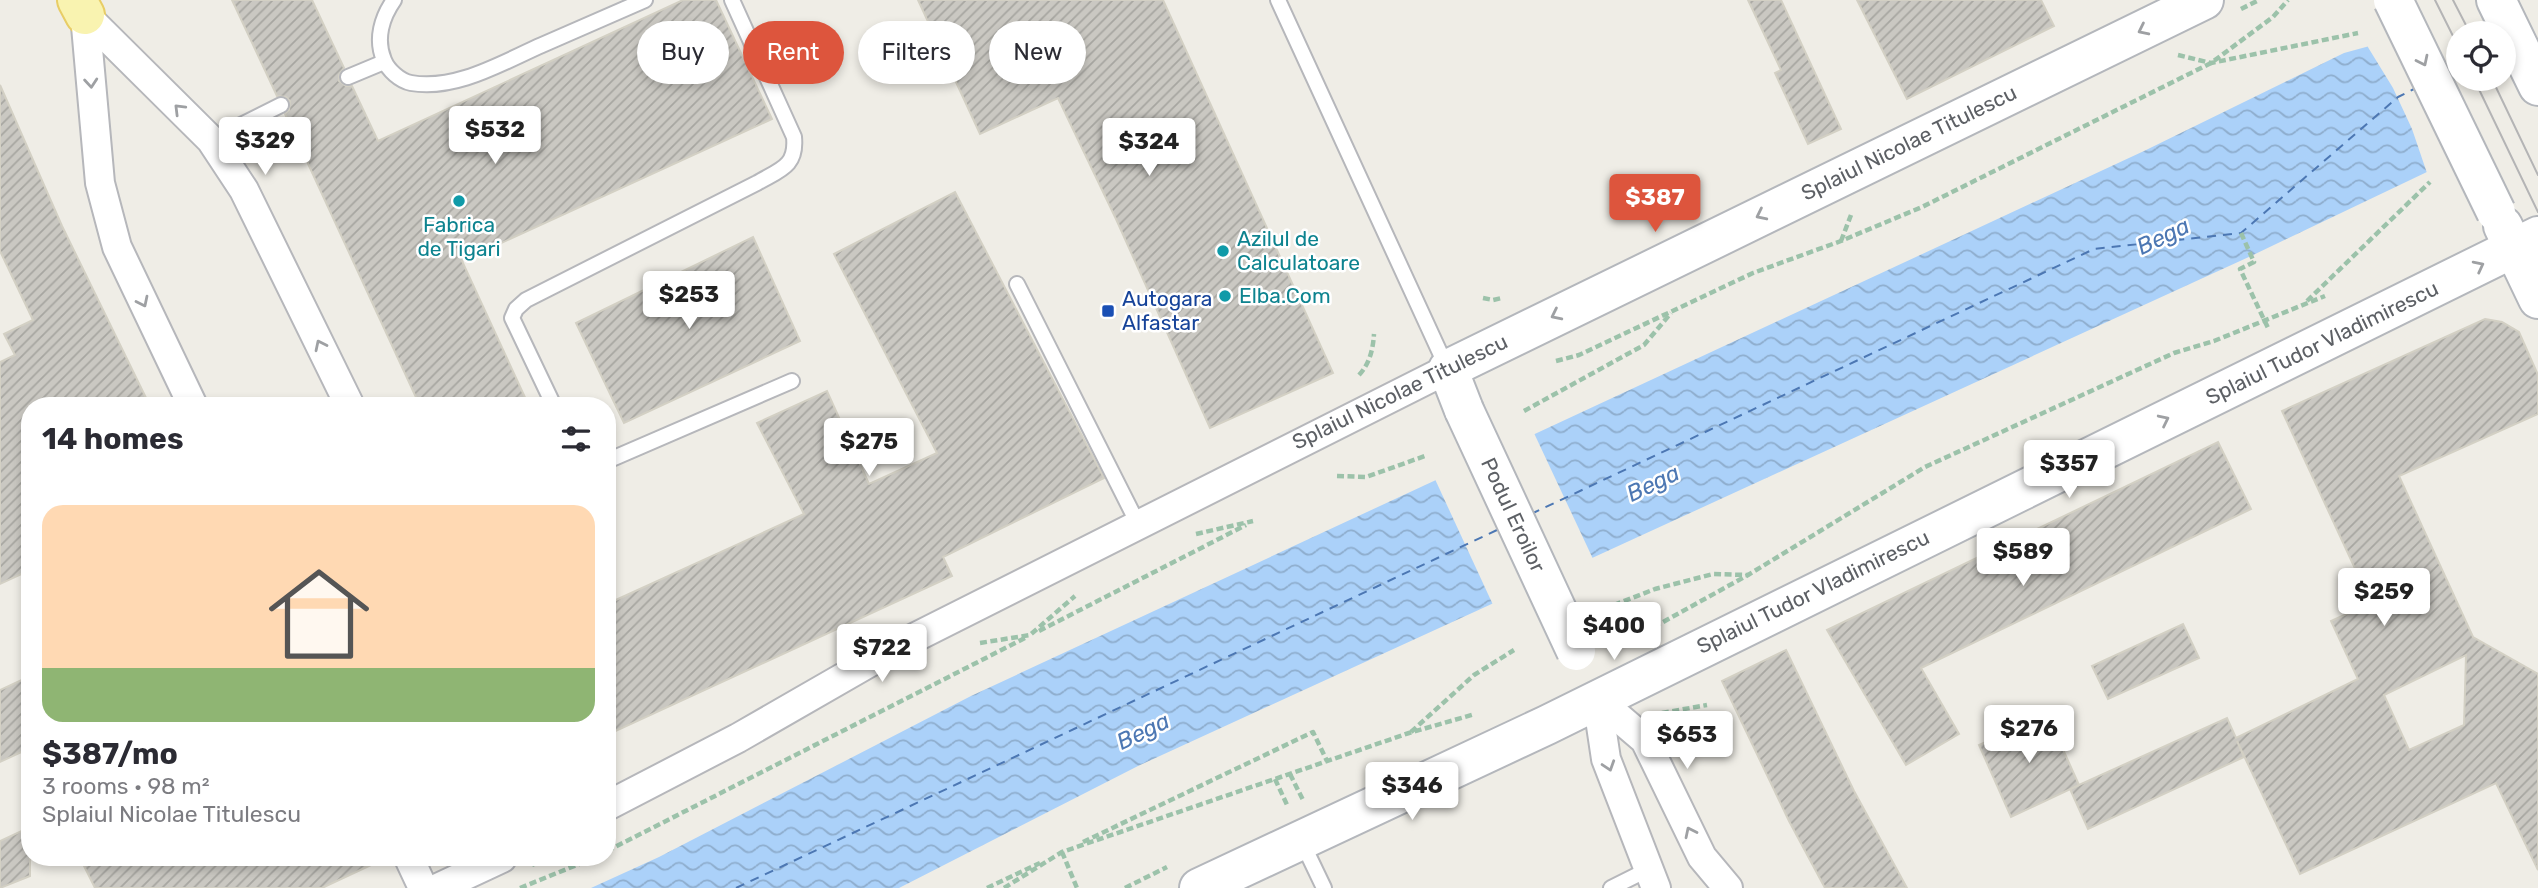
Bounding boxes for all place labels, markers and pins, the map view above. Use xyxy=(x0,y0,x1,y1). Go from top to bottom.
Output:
pin: $532 xyxy=(454,106,536,166)
pin: $329 xyxy=(224,118,306,177)
pin: $324 xyxy=(1108,118,1190,178)
pin: $387 xyxy=(1614,174,1696,234)
marker: Fabrica de Tigari xyxy=(451,193,467,209)
place label: Fabrica de Tigari xyxy=(417,212,501,261)
place label: Azilul de Calculatoare xyxy=(1237,226,1360,275)
marker: Azilul de Calculatoare xyxy=(1215,243,1231,259)
pin: $253 xyxy=(648,272,730,331)
place label: Elba.Com xyxy=(1239,283,1331,308)
place label: Autogara Alfastar xyxy=(1122,286,1212,335)
marker: Elba.Com xyxy=(1217,288,1233,304)
marker: Autogara Alfastar xyxy=(1100,303,1116,319)
pin: $275 xyxy=(828,419,910,478)
pin: $357 xyxy=(2028,440,2110,500)
pin: $589 xyxy=(1982,528,2064,588)
pin: $259 xyxy=(2343,568,2425,628)
pin: $400 xyxy=(1573,602,1655,662)
pin: $722 xyxy=(841,624,923,684)
pin: $276 xyxy=(1988,706,2070,765)
pin: $653 xyxy=(1646,712,1728,771)
pin: $346 xyxy=(1371,762,1453,822)

